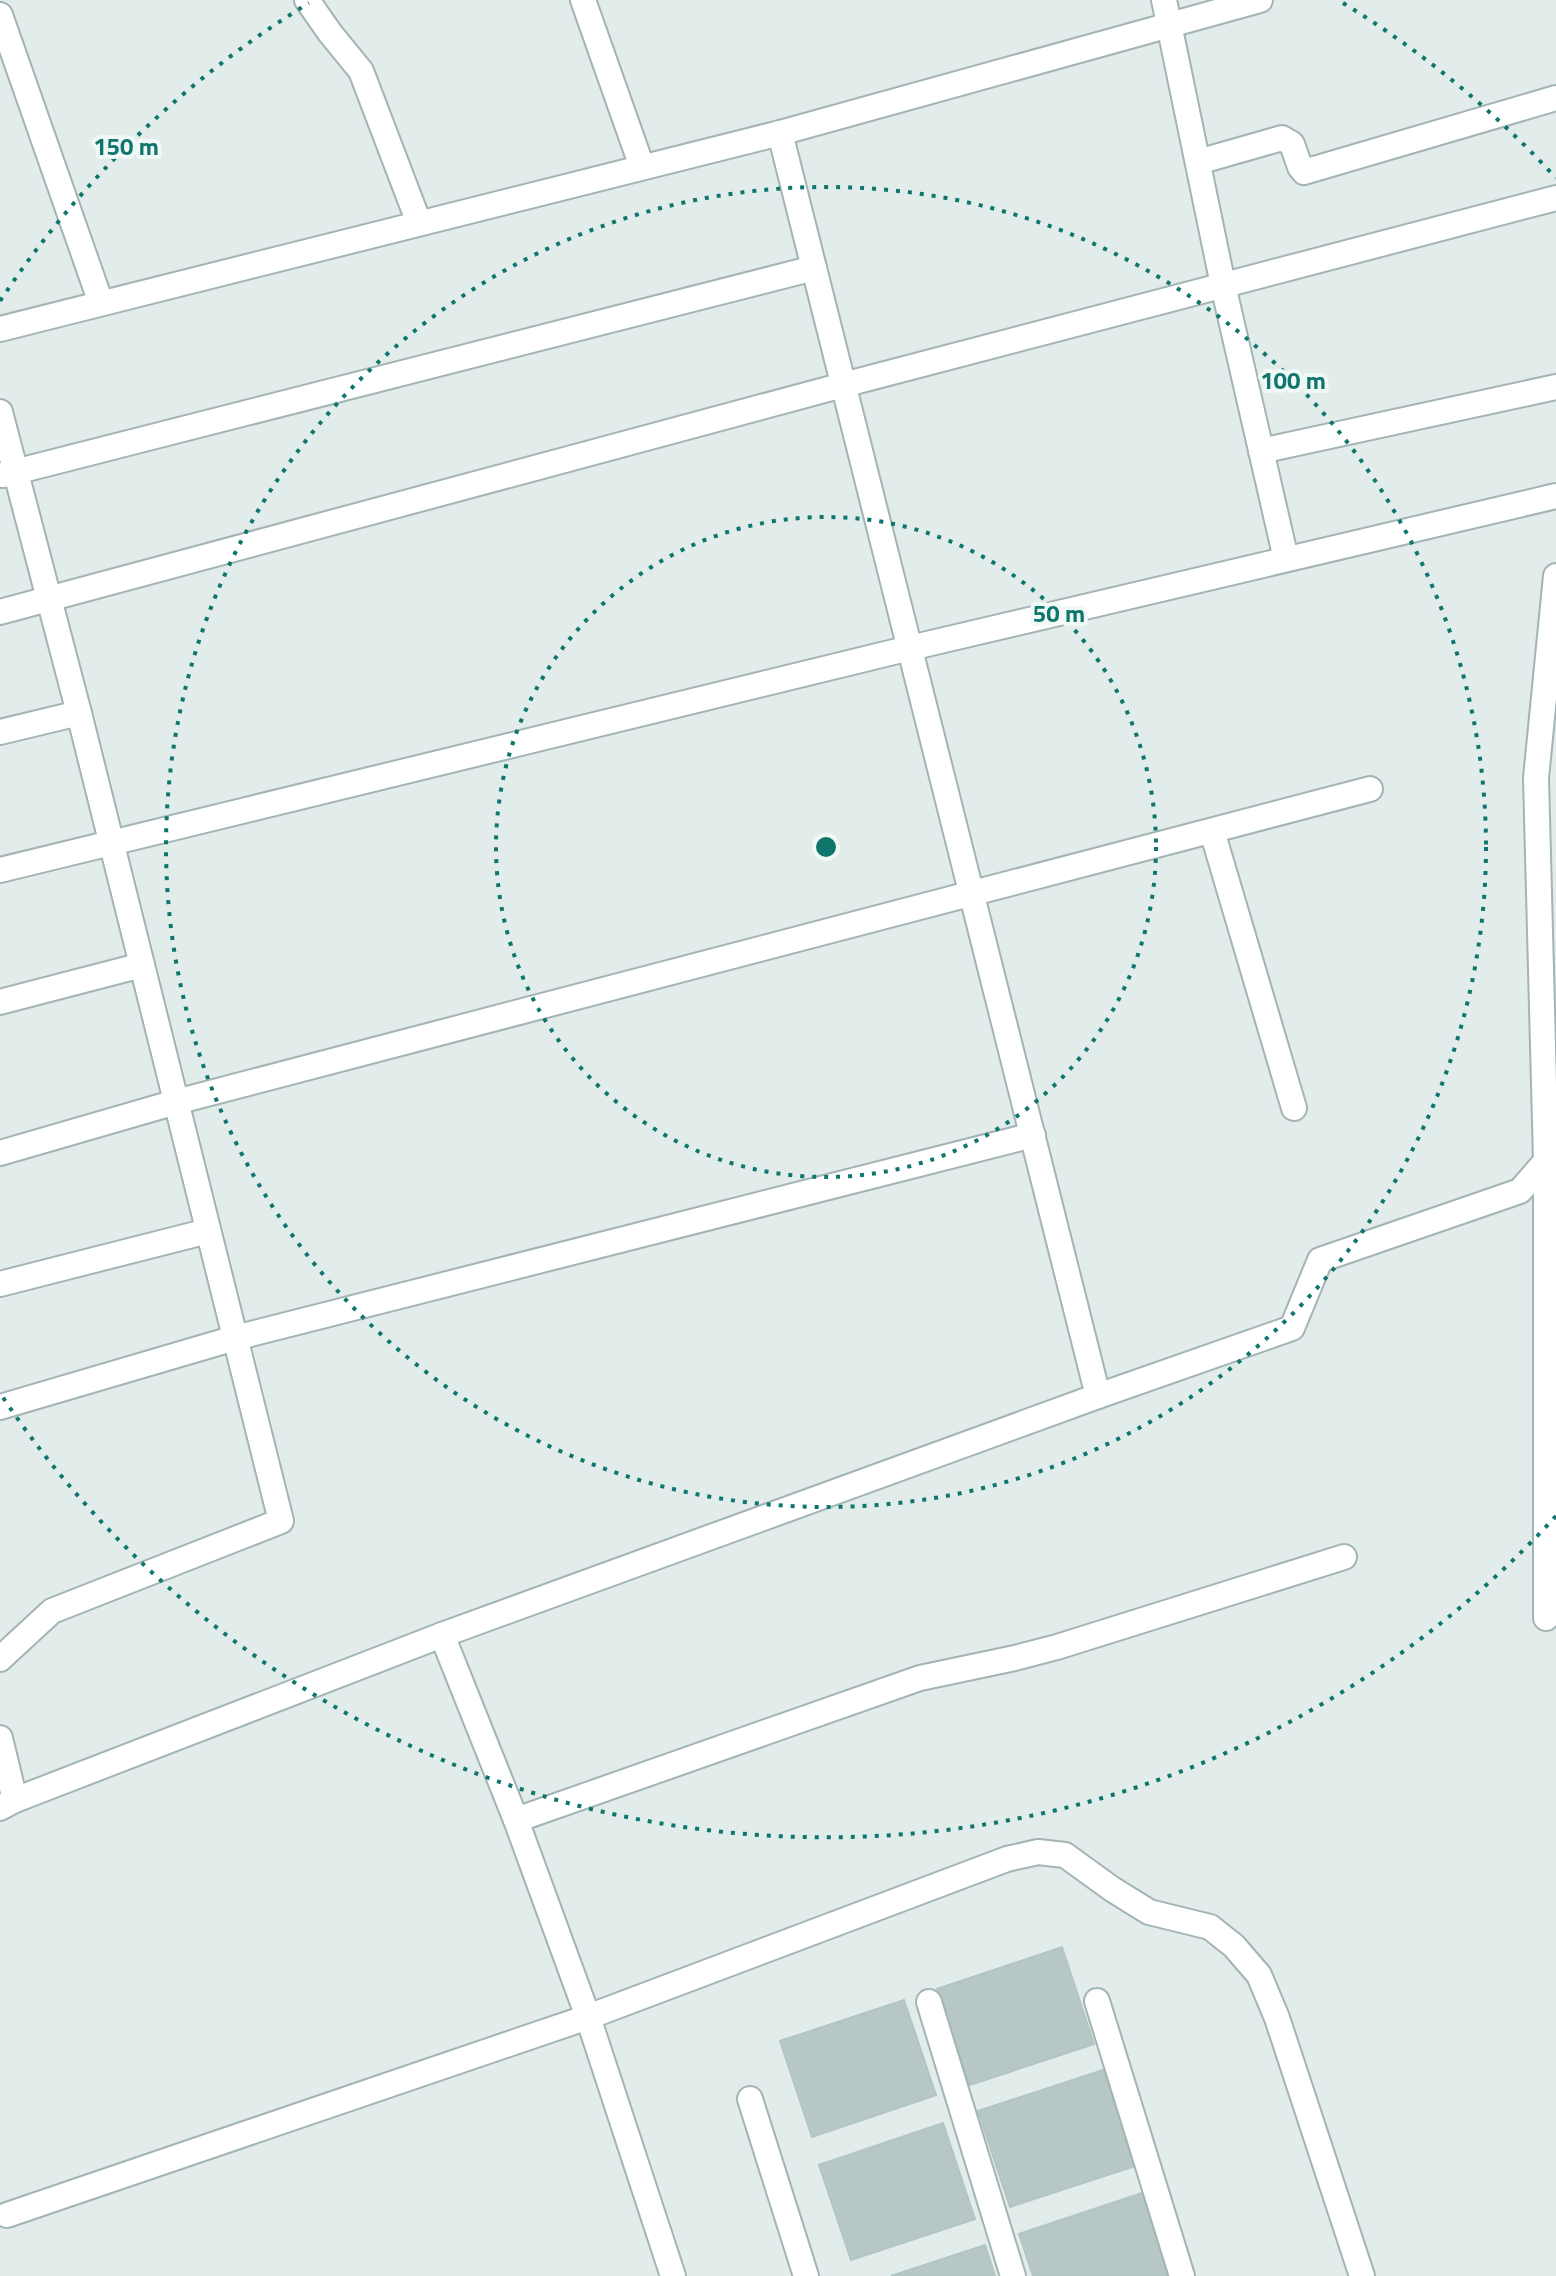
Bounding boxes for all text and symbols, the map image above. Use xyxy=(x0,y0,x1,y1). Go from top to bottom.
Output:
text: 150 m xyxy=(93,128,159,164)
text: 100 m xyxy=(1260,362,1326,398)
text: 50 m xyxy=(1033,595,1085,631)
centre of rings xyxy=(812,833,840,861)

